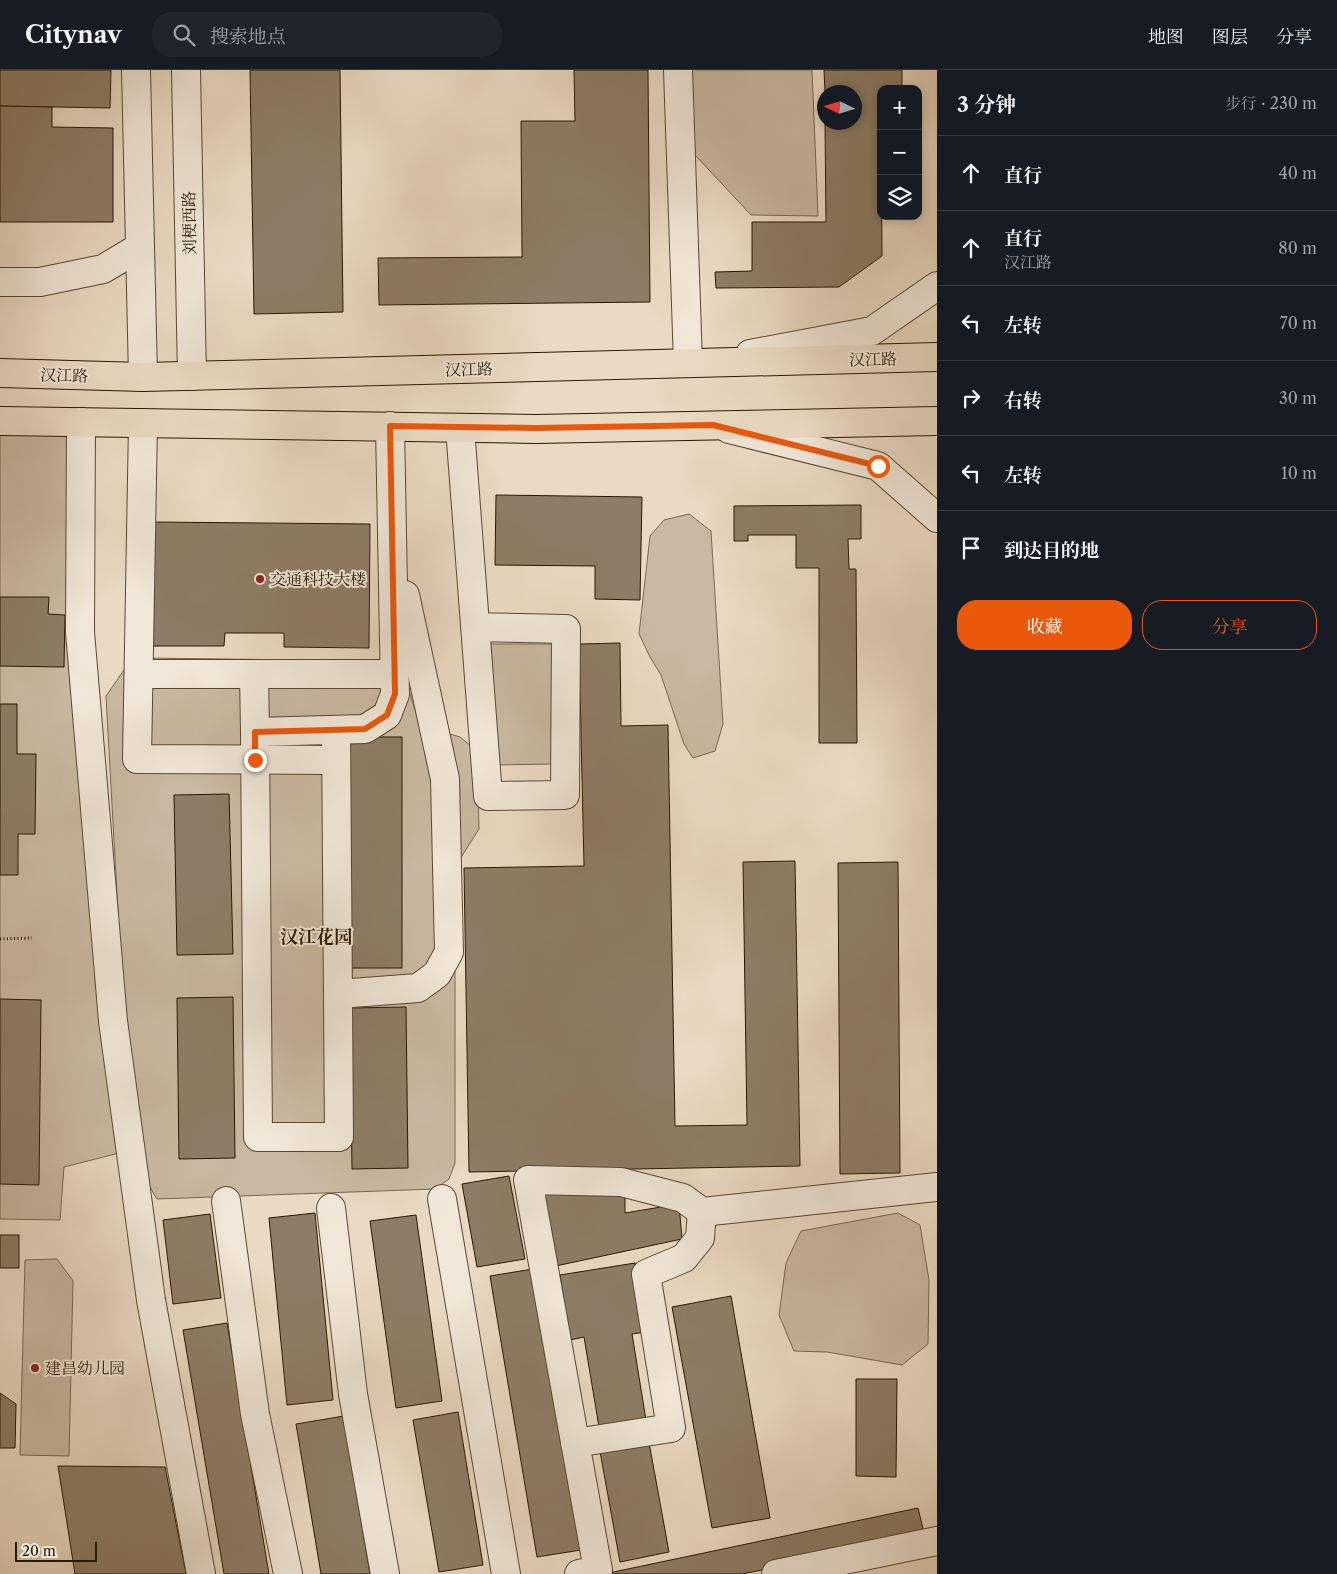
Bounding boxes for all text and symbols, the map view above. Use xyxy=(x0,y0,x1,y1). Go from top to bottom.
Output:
search box xyxy=(152,12,502,57)
text: Citynav xyxy=(25,20,122,49)
icon: search xyxy=(170,21,198,49)
text: 搜索地点 xyxy=(210,25,286,48)
text: 地图 xyxy=(1148,26,1184,48)
text: 图层 xyxy=(1212,26,1248,48)
text: 分享 xyxy=(1276,26,1312,48)
north arrow xyxy=(817,85,862,130)
map controls xyxy=(877,85,922,220)
button: + xyxy=(877,85,922,130)
text: 3 分钟 xyxy=(957,92,1016,117)
text: 步行 · 230 m xyxy=(1225,93,1317,113)
button: − xyxy=(877,130,922,175)
icon: ahead xyxy=(957,159,985,187)
text: 40 m xyxy=(1278,163,1317,183)
text: 直行 xyxy=(1004,164,1042,187)
button: layers xyxy=(877,175,922,220)
street label: 刘梗西路 xyxy=(178,191,200,255)
text: 直行 xyxy=(1004,227,1042,250)
icon: ahead xyxy=(957,234,985,262)
text: 80 m xyxy=(1278,238,1317,258)
text: 汉江路 xyxy=(1004,252,1052,272)
icon: left xyxy=(957,309,985,337)
text: 70 m xyxy=(1280,313,1317,333)
text: 左转 xyxy=(1004,314,1042,337)
street label: 汉江路 xyxy=(849,349,897,369)
street label: 汉江路 xyxy=(445,359,493,379)
street label: 汉江路 xyxy=(40,365,88,385)
icon: right xyxy=(957,384,985,412)
text: 30 m xyxy=(1279,388,1317,408)
text: 右转 xyxy=(1004,389,1042,412)
route start xyxy=(867,455,890,478)
icon: left xyxy=(957,459,985,487)
text: 10 m xyxy=(1281,463,1317,483)
text: 左转 xyxy=(1004,464,1042,487)
icon: arrive xyxy=(957,534,985,562)
text: 到达目的地 xyxy=(1004,539,1099,562)
place label: 交通科技大楼 xyxy=(270,569,366,589)
marker: 交通科技大楼 xyxy=(254,573,266,585)
button: 收藏 xyxy=(957,600,1132,650)
button: 分享 xyxy=(1142,600,1317,650)
route end xyxy=(244,749,267,772)
district label: 汉江花园 xyxy=(280,926,352,948)
place label: 建昌幼儿园 xyxy=(45,1358,125,1378)
marker: 建昌幼儿园 xyxy=(29,1362,41,1374)
scale bar xyxy=(15,1539,98,1562)
text: 20 m xyxy=(22,1542,56,1560)

